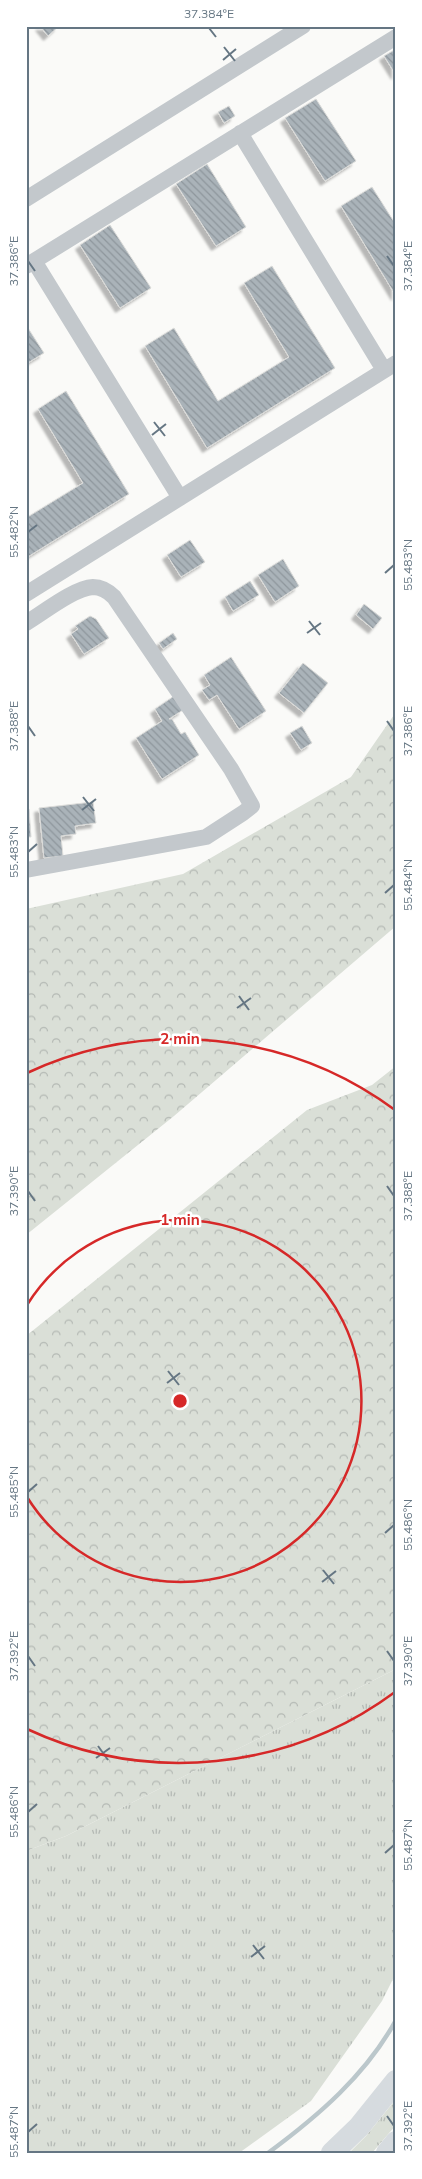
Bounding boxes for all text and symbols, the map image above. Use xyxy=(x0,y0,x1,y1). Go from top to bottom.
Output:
text: 37.384°E xyxy=(184,6,234,21)
text: 37.386°E xyxy=(6,236,21,286)
text: 37.384°E xyxy=(400,241,415,291)
text: 55.482°N xyxy=(6,506,21,558)
text: 55.483°N xyxy=(400,539,415,591)
text: 37.388°E xyxy=(6,701,21,751)
text: 37.386°E xyxy=(400,706,415,756)
text: 55.483°N xyxy=(6,826,21,878)
text: 55.484°N xyxy=(400,859,415,911)
text: 2 min xyxy=(160,1029,200,1048)
text: 37.390°E xyxy=(6,1166,21,1216)
text: 37.388°E xyxy=(400,1171,415,1221)
text: 1 min xyxy=(160,1210,200,1229)
centre of rings xyxy=(171,1392,189,1410)
text: 55.485°N xyxy=(6,1466,21,1518)
text: 55.486°N xyxy=(400,1499,415,1551)
text: 37.392°E xyxy=(6,1631,21,1681)
text: 37.390°E xyxy=(400,1636,415,1686)
text: 55.486°N xyxy=(6,1786,21,1838)
text: 55.487°N xyxy=(400,1819,415,1871)
text: 37.392°E xyxy=(400,2101,415,2151)
text: 55.487°N xyxy=(6,2106,21,2158)

